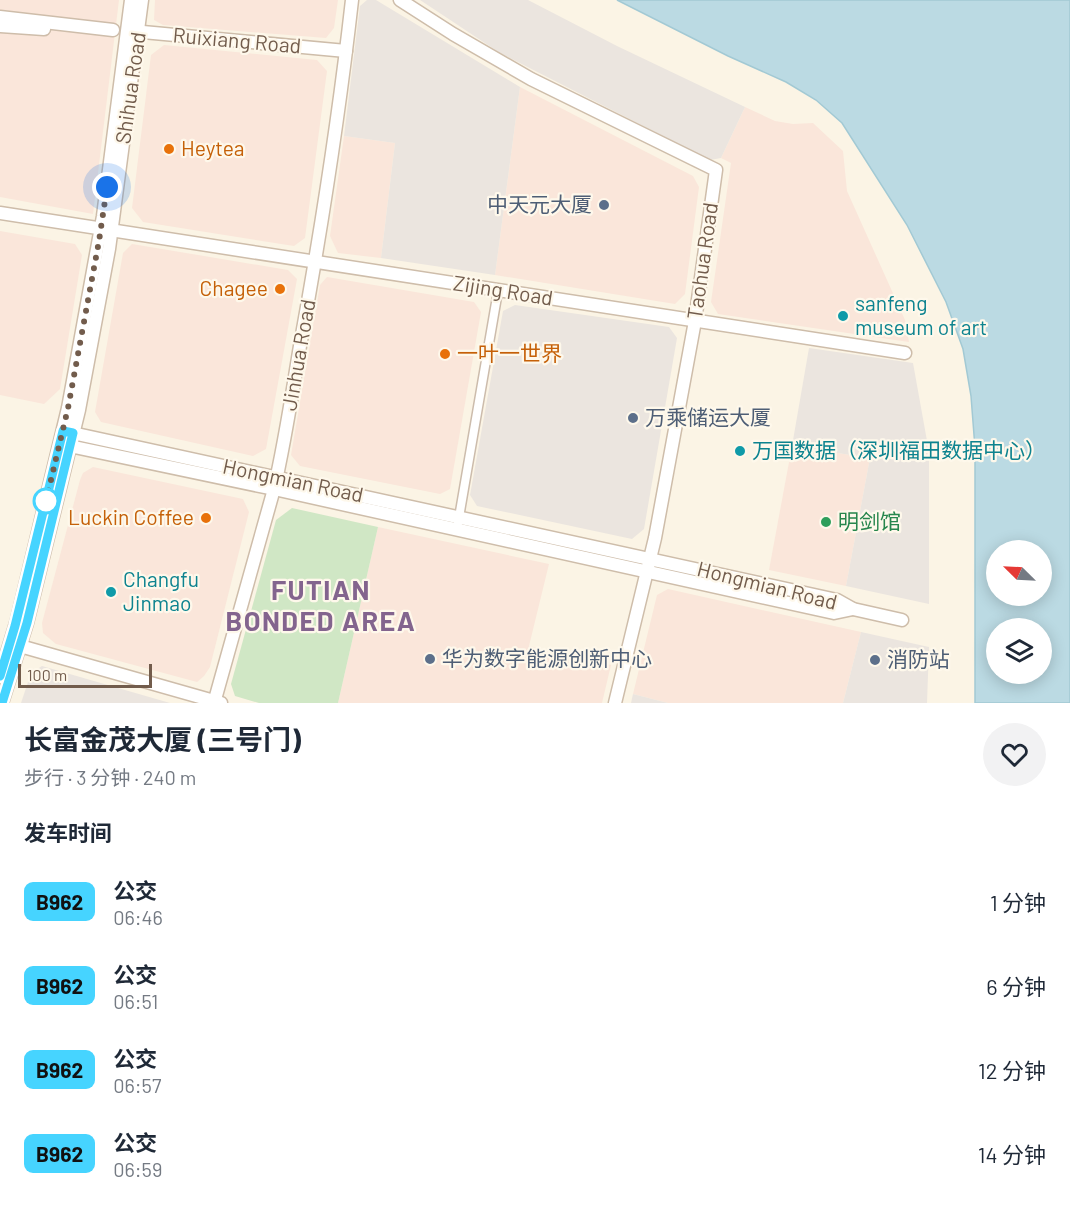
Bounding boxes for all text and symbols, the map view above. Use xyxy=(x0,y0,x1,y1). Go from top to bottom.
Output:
street label: Ruixiang Road xyxy=(172,21,302,58)
street label: Shihua Road xyxy=(109,30,150,145)
place label: Heytea xyxy=(181,135,244,160)
marker: Heytea xyxy=(162,142,176,156)
your location xyxy=(92,172,122,202)
place label: 中天元大厦 xyxy=(487,191,592,216)
marker: 中天元大厦 xyxy=(597,198,611,212)
street label: Taohua Road xyxy=(681,201,722,321)
street label: Zijing Road xyxy=(452,269,555,310)
place label: Chagee xyxy=(200,275,268,300)
marker: Chagee xyxy=(273,282,287,296)
place label: sanfeng museum of art xyxy=(855,290,987,339)
street label: Jinhua Road xyxy=(275,297,320,412)
marker: sanfeng museum of art xyxy=(836,309,850,323)
place label: 一叶一世界 xyxy=(457,340,562,365)
marker: 一叶一世界 xyxy=(438,347,452,361)
place label: 万乘储运大厦 xyxy=(645,404,771,429)
marker: 万乘储运大厦 xyxy=(626,411,640,425)
place label: 万国数据（深圳福田数据中心） xyxy=(752,437,1046,462)
marker: 万国数据（深圳福田数据中心） xyxy=(733,444,747,458)
street label: Hongmian Road xyxy=(221,452,366,507)
unlabelled marker xyxy=(33,488,59,514)
place label: Luckin Coffee xyxy=(68,504,194,529)
place label: 明剑馆 xyxy=(838,508,901,533)
marker: Luckin Coffee xyxy=(199,511,213,525)
marker: 明剑馆 xyxy=(819,515,833,529)
north arrow xyxy=(986,540,1052,606)
map controls xyxy=(986,540,1052,684)
street label: Hongmian Road xyxy=(695,555,840,614)
place label: Changfu Jinmao xyxy=(123,566,199,615)
district label: FUTIAN BONDED AREA xyxy=(226,573,416,636)
marker: Changfu Jinmao xyxy=(104,585,118,599)
button: layers xyxy=(986,618,1052,684)
place label: 华为数字能源创新中心 xyxy=(442,645,652,670)
place label: 消防站 xyxy=(887,646,950,671)
marker: 华为数字能源创新中心 xyxy=(423,652,437,666)
marker: 消防站 xyxy=(868,653,882,667)
scale bar xyxy=(18,661,152,688)
text: 100 m xyxy=(27,665,67,684)
text: 长富金茂大厦 (三号门) xyxy=(24,722,301,756)
button: heart xyxy=(983,723,1046,786)
text: 步行 · 3 分钟 · 240 m xyxy=(24,765,196,789)
text: 发车时间 xyxy=(24,819,112,845)
text: 公交 xyxy=(113,877,157,903)
text: B962 xyxy=(36,889,83,914)
text: 1 分钟 xyxy=(990,889,1046,915)
text: 06:46 xyxy=(113,905,163,929)
text: 公交 xyxy=(113,961,157,987)
text: B962 xyxy=(36,973,83,998)
text: 6 分钟 xyxy=(986,973,1046,999)
text: 06:51 xyxy=(113,989,158,1013)
text: 公交 xyxy=(113,1045,157,1071)
text: B962 xyxy=(36,1057,83,1082)
text: 12 分钟 xyxy=(978,1057,1046,1083)
text: 06:57 xyxy=(113,1073,161,1097)
text: 公交 xyxy=(113,1129,157,1155)
text: B962 xyxy=(36,1141,83,1166)
text: 14 分钟 xyxy=(978,1141,1046,1167)
text: 06:59 xyxy=(113,1157,162,1181)

